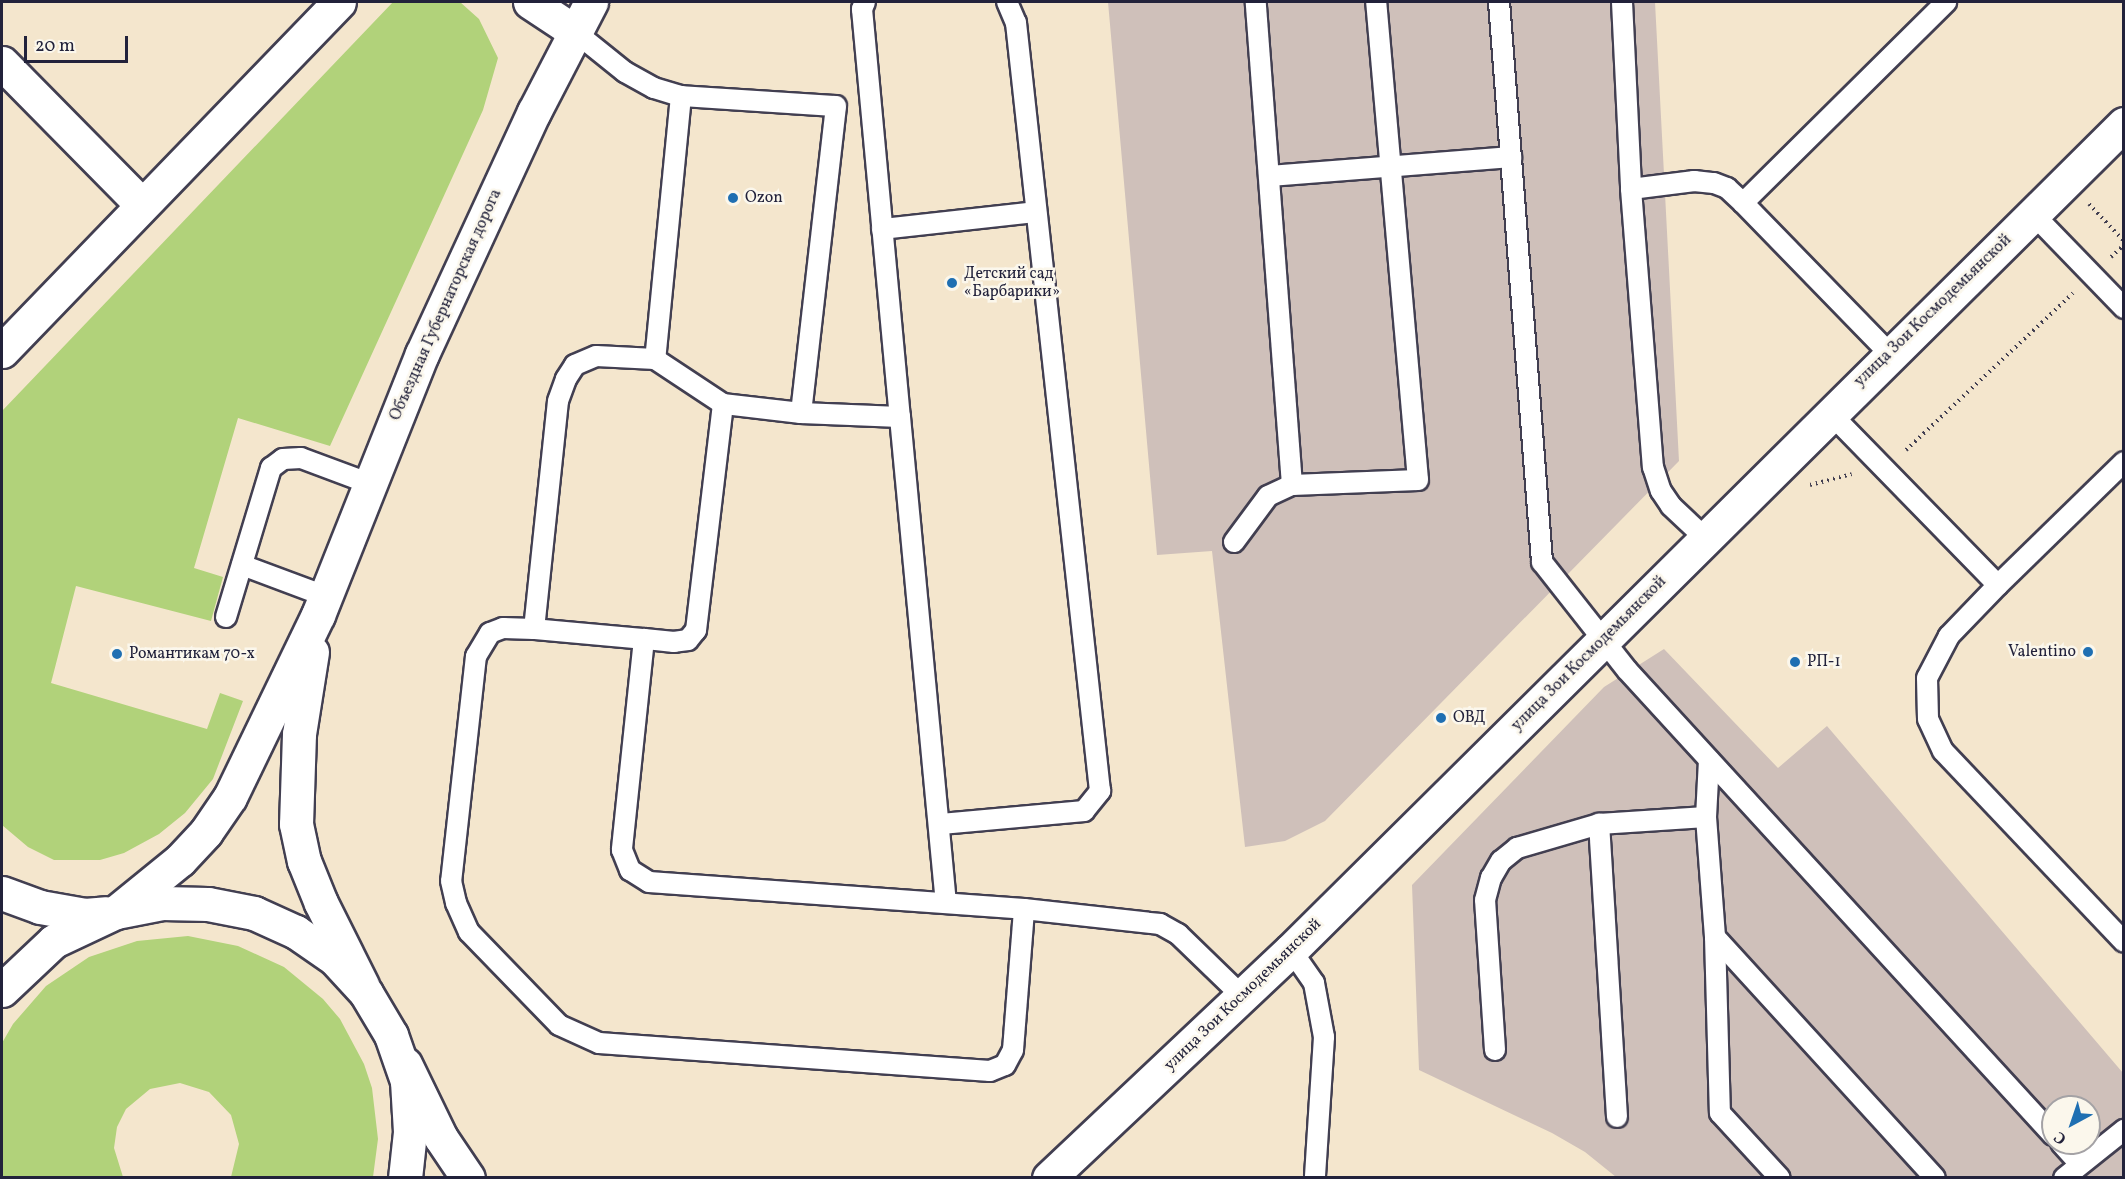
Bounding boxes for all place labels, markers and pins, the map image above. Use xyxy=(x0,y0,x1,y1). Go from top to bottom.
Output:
place label: Ozon xyxy=(745,188,783,208)
marker: Ozon xyxy=(726,191,740,205)
place label: Детский сад «Барбарики» xyxy=(964,264,1060,302)
marker: Детский сад «Барбарики» xyxy=(945,276,959,290)
place label: Valentino xyxy=(2008,642,2076,662)
place label: Романтикам 70-х xyxy=(129,644,255,664)
marker: Valentino xyxy=(2081,645,2095,659)
marker: Романтикам 70-х xyxy=(110,647,124,661)
place label: РП-1 xyxy=(1807,652,1841,672)
marker: РП-1 xyxy=(1788,655,1802,669)
place label: ОВД xyxy=(1453,708,1486,728)
marker: ОВД xyxy=(1434,711,1448,725)

